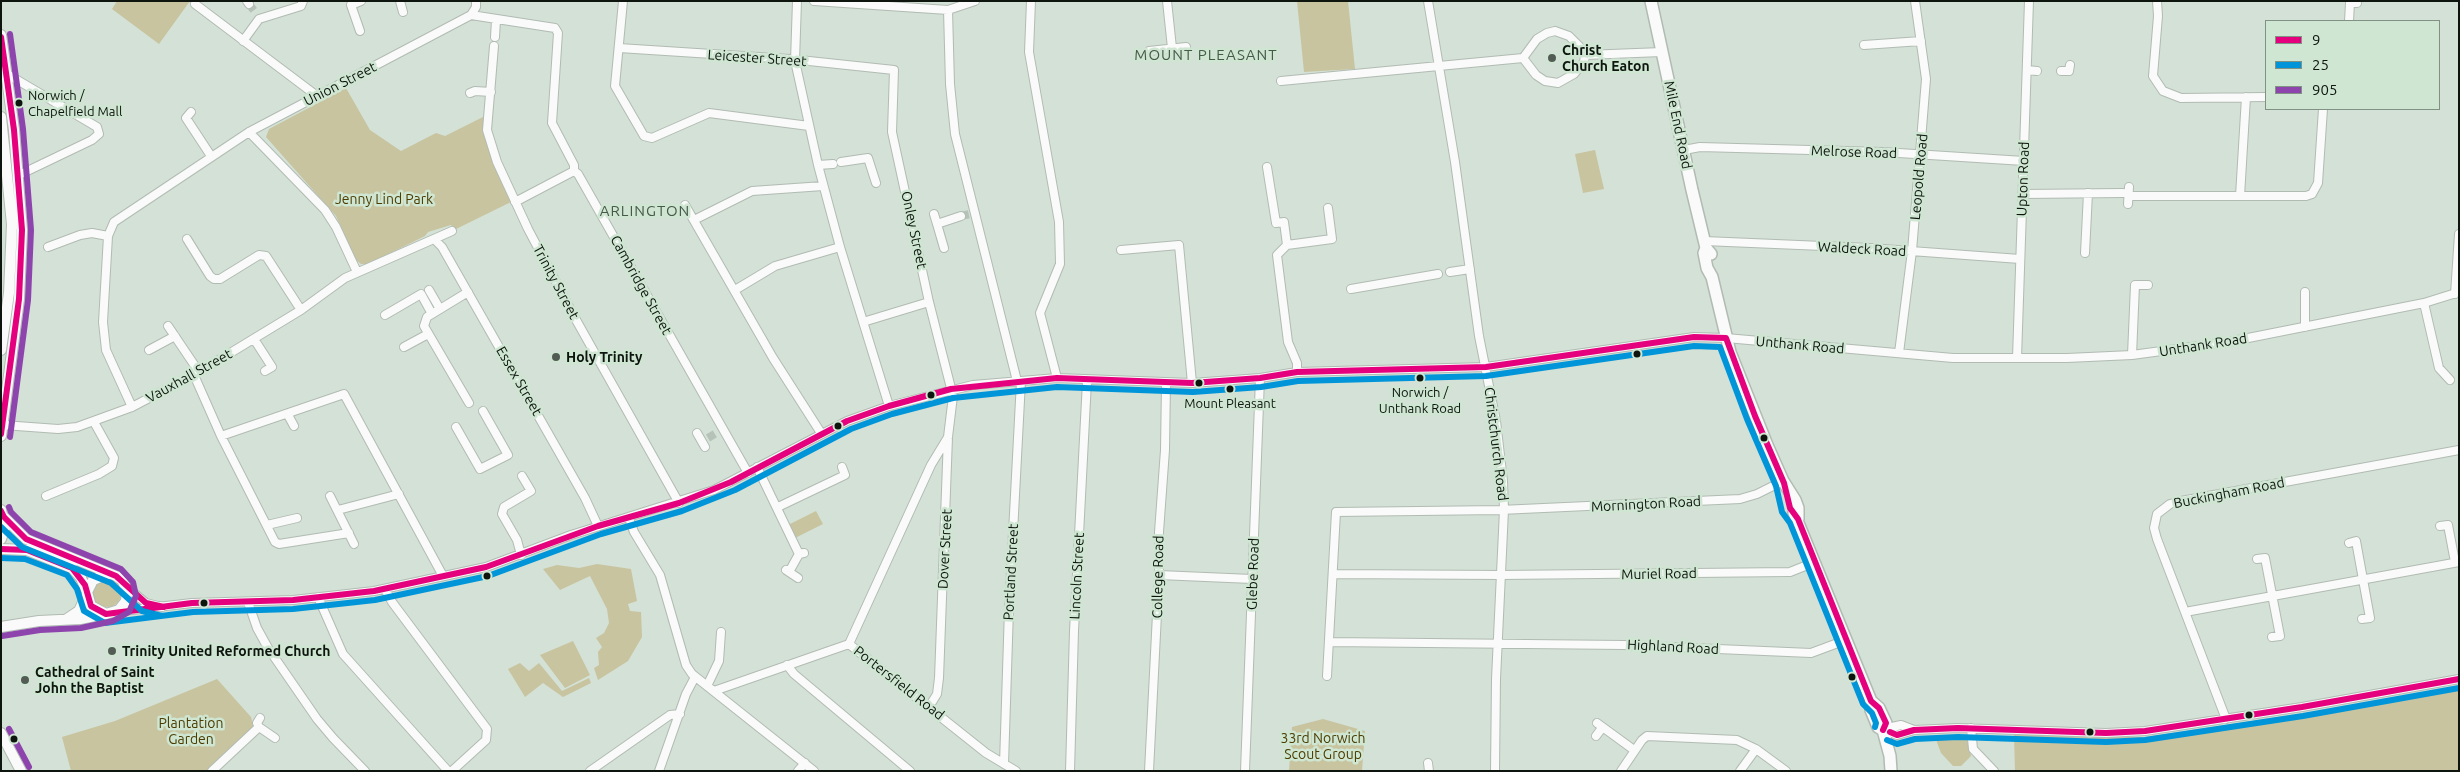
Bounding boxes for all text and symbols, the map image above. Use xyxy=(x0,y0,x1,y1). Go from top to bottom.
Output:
legend xyxy=(2265,20,2440,110)
text: 9 xyxy=(2312,31,2320,48)
place label: Christ Church Eaton xyxy=(1562,42,1650,74)
street label: Leicester Street xyxy=(707,46,807,70)
district label: MOUNT PLEASANT xyxy=(1133,46,1279,64)
marker: Christ Church Eaton xyxy=(1546,52,1558,64)
text: 25 xyxy=(2312,56,2329,73)
street label: Union Street xyxy=(301,58,379,110)
street label: Mile End Road xyxy=(1660,79,1696,171)
text: 905 xyxy=(2312,81,2337,98)
place label: Norwich / Chapelfield Mall xyxy=(28,88,122,119)
marker: Norwich / Chapelfield Mall xyxy=(14,98,24,108)
street label: Leopold Road xyxy=(1907,133,1931,221)
street label: Upton Road xyxy=(2013,141,2033,217)
street label: Melrose Road xyxy=(1811,142,1897,162)
street label: Onley Street xyxy=(898,189,930,271)
park label: Jenny Lind Park xyxy=(335,191,433,207)
district label: ARLINGTON xyxy=(599,202,691,220)
street label: Cambridge Street xyxy=(607,232,675,338)
street label: Waldeck Road xyxy=(1817,238,1907,260)
street label: Trinity Street xyxy=(529,242,583,322)
street label: Unthank Road xyxy=(2158,330,2248,360)
street label: Unthank Road xyxy=(1755,333,1845,357)
street label: Essex Street xyxy=(492,343,546,419)
street label: Vauxhall Street xyxy=(143,345,235,407)
place label: Holy Trinity xyxy=(566,349,642,365)
unlabelled marker xyxy=(1632,349,1642,359)
marker: Holy Trinity xyxy=(550,351,562,363)
marker: Norwich / Unthank Road xyxy=(1415,373,1425,383)
unlabelled marker xyxy=(1194,378,1204,388)
marker: Mount Pleasant xyxy=(1225,384,1235,394)
place label: Norwich / Unthank Road xyxy=(1379,385,1461,416)
street label: Christchurch Road xyxy=(1481,386,1511,502)
unlabelled marker xyxy=(926,390,936,400)
place label: Mount Pleasant xyxy=(1184,396,1276,412)
unlabelled marker xyxy=(833,421,843,431)
unlabelled marker xyxy=(1759,433,1769,443)
street label: Buckingham Road xyxy=(2172,474,2286,512)
street label: Mornington Road xyxy=(1591,493,1701,515)
street label: Dover Street xyxy=(935,509,955,589)
street label: Portland Street xyxy=(1000,523,1022,621)
street label: Lincoln Street xyxy=(1066,532,1088,620)
street label: College Road xyxy=(1149,535,1167,619)
street label: Glebe Road xyxy=(1243,538,1263,610)
street label: Muriel Road xyxy=(1621,565,1697,583)
unlabelled marker xyxy=(482,571,492,581)
unlabelled marker xyxy=(199,598,209,608)
street label: Highland Road xyxy=(1627,636,1719,658)
street label: Portersfield Road xyxy=(850,642,948,724)
place label: Trinity United Reformed Church xyxy=(122,643,330,659)
marker: Trinity United Reformed Church xyxy=(106,645,118,657)
place label: Cathedral of Saint John the Baptist xyxy=(35,664,154,696)
unlabelled marker xyxy=(1847,672,1857,682)
marker: Cathedral of Saint John the Baptist xyxy=(19,674,31,686)
unlabelled marker xyxy=(2244,710,2254,720)
park label: Plantation Garden xyxy=(158,715,224,748)
unlabelled marker xyxy=(2085,727,2095,737)
park label: 33rd Norwich Scout Group xyxy=(1280,730,1366,762)
unlabelled marker xyxy=(9,734,19,744)

